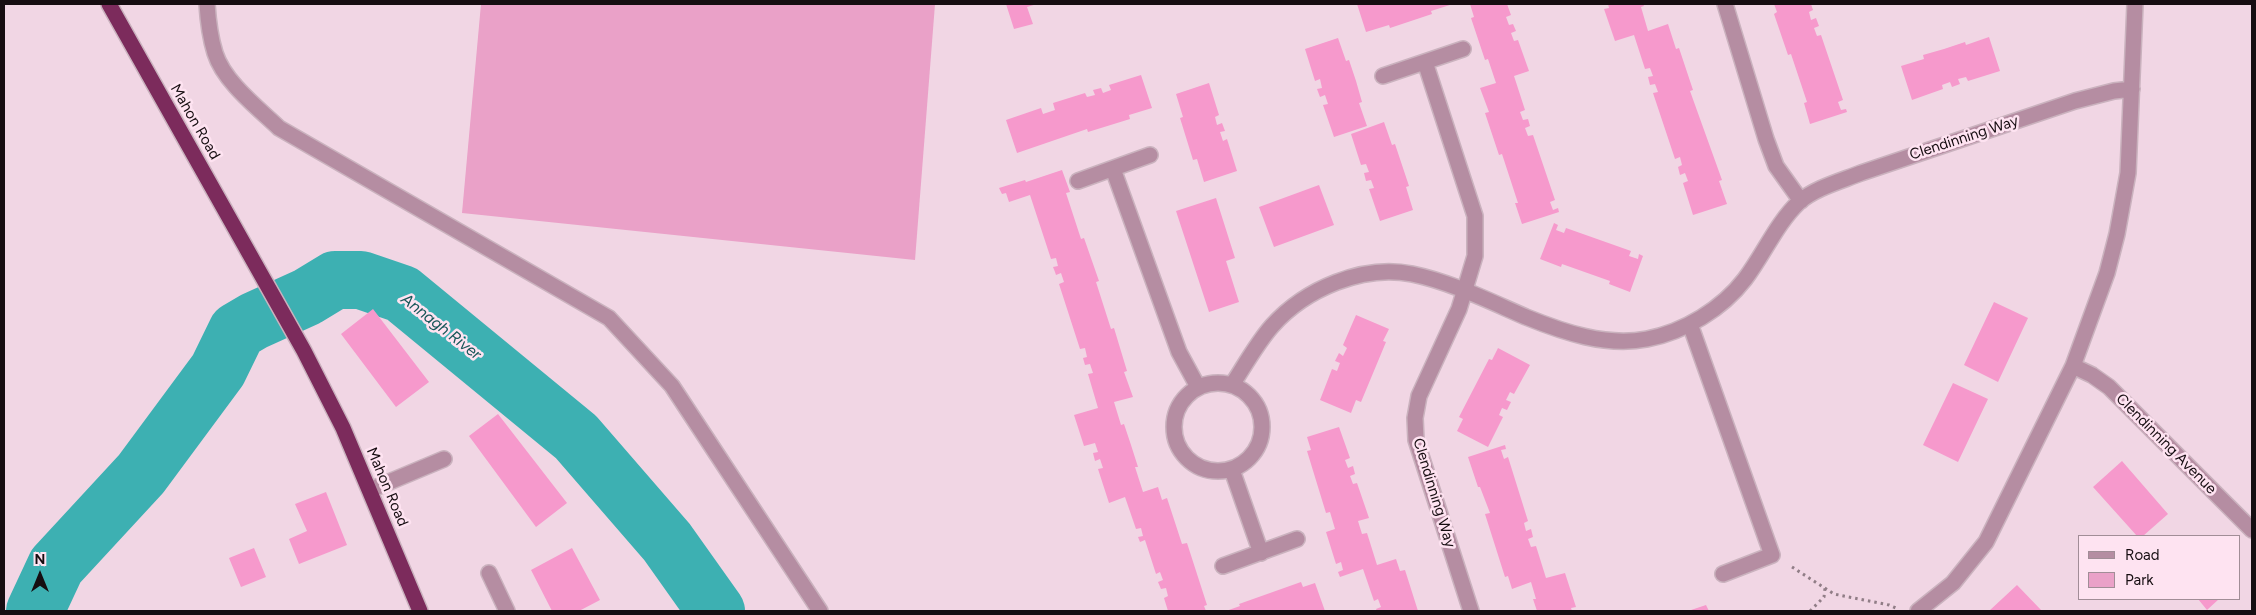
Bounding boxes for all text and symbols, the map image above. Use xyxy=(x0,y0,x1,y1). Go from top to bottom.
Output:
street label: Mahon Road xyxy=(166,81,224,163)
street label: Clendinning Way xyxy=(1907,112,2021,164)
water label: Annagh River xyxy=(397,290,485,364)
street label: Clendinning Avenue xyxy=(2112,390,2220,498)
street label: Clendinning Way xyxy=(1409,436,1459,550)
street label: Mahon Road xyxy=(362,445,412,529)
legend xyxy=(2078,535,2241,600)
text: Road xyxy=(2125,546,2160,564)
north arrow xyxy=(15,550,65,600)
text: N xyxy=(35,551,45,568)
text: Park xyxy=(2125,571,2154,589)

